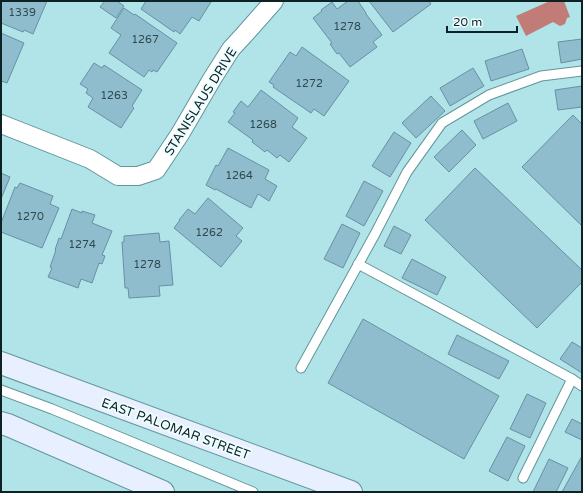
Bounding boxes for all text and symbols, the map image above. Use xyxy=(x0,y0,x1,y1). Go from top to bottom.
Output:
house number: 1339 xyxy=(8,6,36,19)
scale bar xyxy=(447,8,517,34)
text: 20 m xyxy=(453,15,482,29)
house number: 1278 xyxy=(333,20,361,33)
house number: 1267 xyxy=(131,33,159,46)
street label: STANISLAUS DRIVE xyxy=(161,45,241,159)
house number: 1272 xyxy=(295,77,323,90)
house number: 1263 xyxy=(100,89,128,102)
house number: 1268 xyxy=(249,118,277,131)
house number: 1264 xyxy=(225,169,253,182)
house number: 1270 xyxy=(16,210,44,223)
house number: 1262 xyxy=(195,226,223,239)
house number: 1274 xyxy=(68,238,96,251)
house number: 1278 xyxy=(133,258,161,271)
street label: EAST PALOMAR STREET xyxy=(99,395,252,463)

